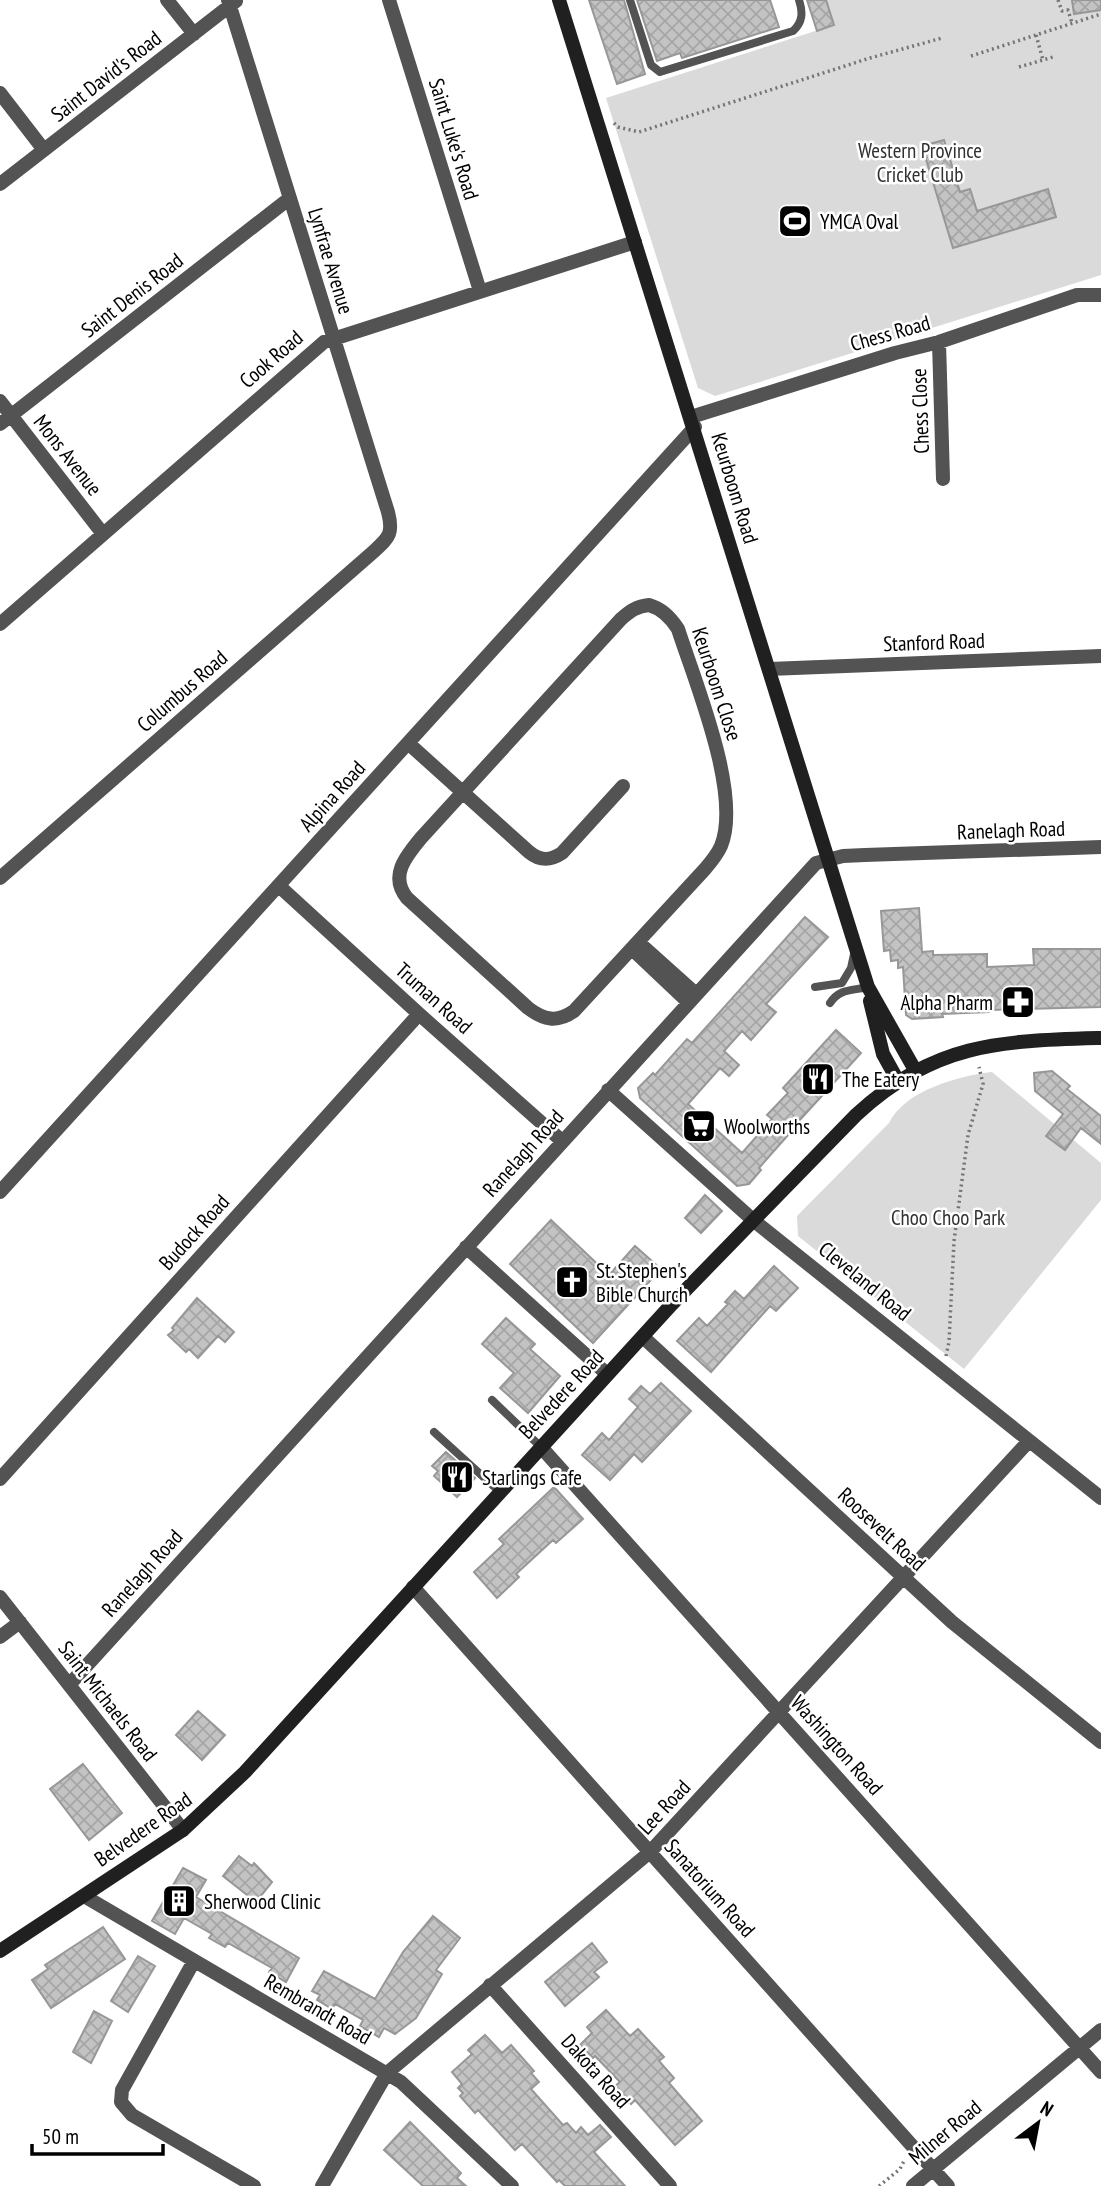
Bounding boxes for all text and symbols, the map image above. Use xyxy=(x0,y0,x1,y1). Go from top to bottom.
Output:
street label: Saint David's Road xyxy=(45,25,167,127)
street label: Saint Luke's Road xyxy=(423,75,485,203)
park label: Western Province Cricket Club xyxy=(858,137,982,188)
sports icon: YMCA Oval xyxy=(776,202,814,240)
street label: Lynfrae Avenue xyxy=(302,205,360,317)
place label: YMCA Oval xyxy=(820,208,899,235)
street label: Saint Denis Road xyxy=(76,247,188,343)
street label: Chess Road xyxy=(847,309,933,357)
street label: Cook Road xyxy=(234,324,308,394)
street label: Chess Close xyxy=(905,368,935,454)
street label: Mons Avenue xyxy=(28,409,108,501)
street label: Keurboom Road xyxy=(705,429,765,547)
street label: Keurboom Close xyxy=(686,624,748,744)
street label: Stanford Road xyxy=(883,627,985,657)
street label: Columbus Road xyxy=(131,644,233,738)
street label: Alpina Road xyxy=(293,755,371,837)
street label: Ranelagh Road xyxy=(956,815,1066,845)
street label: Truman Road xyxy=(390,957,478,1039)
pharmacy icon: Alpha Pharm xyxy=(999,983,1037,1021)
place label: Alpha Pharm xyxy=(900,989,993,1016)
restaurant icon: The Eatery xyxy=(799,1060,837,1098)
place label: The Eatery xyxy=(842,1066,919,1093)
street label: Ranelagh Road xyxy=(477,1104,569,1202)
supermarket icon: Woolworths xyxy=(680,1107,718,1145)
place label: Woolworths xyxy=(724,1113,810,1140)
street label: Budock Road xyxy=(153,1189,235,1275)
park label: Choo Choo Park xyxy=(891,1204,1005,1231)
street label: Cleveland Road xyxy=(813,1235,917,1327)
place label: St. Stephen's Bible Church xyxy=(596,1257,688,1308)
church icon: St. Stephen's Bible Church xyxy=(553,1263,591,1301)
street label: Belvedere Road xyxy=(513,1344,609,1444)
restaurant icon: Starlings Cafe xyxy=(438,1458,476,1496)
place label: Starlings Cafe xyxy=(482,1464,582,1491)
street label: Roosevelt Road xyxy=(832,1481,932,1577)
street label: Ranelagh Road xyxy=(96,1524,188,1622)
street label: Saint Michaels Road xyxy=(53,1635,163,1767)
street label: Washington Road xyxy=(785,1689,889,1801)
street label: Lee Road xyxy=(632,1774,696,1840)
street label: Belvedere Road xyxy=(89,1786,197,1872)
street label: Sanatorium Road xyxy=(659,1833,761,1943)
building icon: Sherwood Clinic xyxy=(160,1882,198,1920)
place label: Sherwood Clinic xyxy=(204,1888,321,1915)
street label: Rembrandt Road xyxy=(260,1967,376,2051)
street label: Dakota Road xyxy=(556,2028,636,2114)
north arrow xyxy=(1003,2088,1073,2158)
street label: Milner Road xyxy=(903,2094,987,2170)
text: N xyxy=(1036,2096,1058,2121)
scale bar xyxy=(32,2112,163,2156)
text: 50 m xyxy=(42,2123,79,2150)

